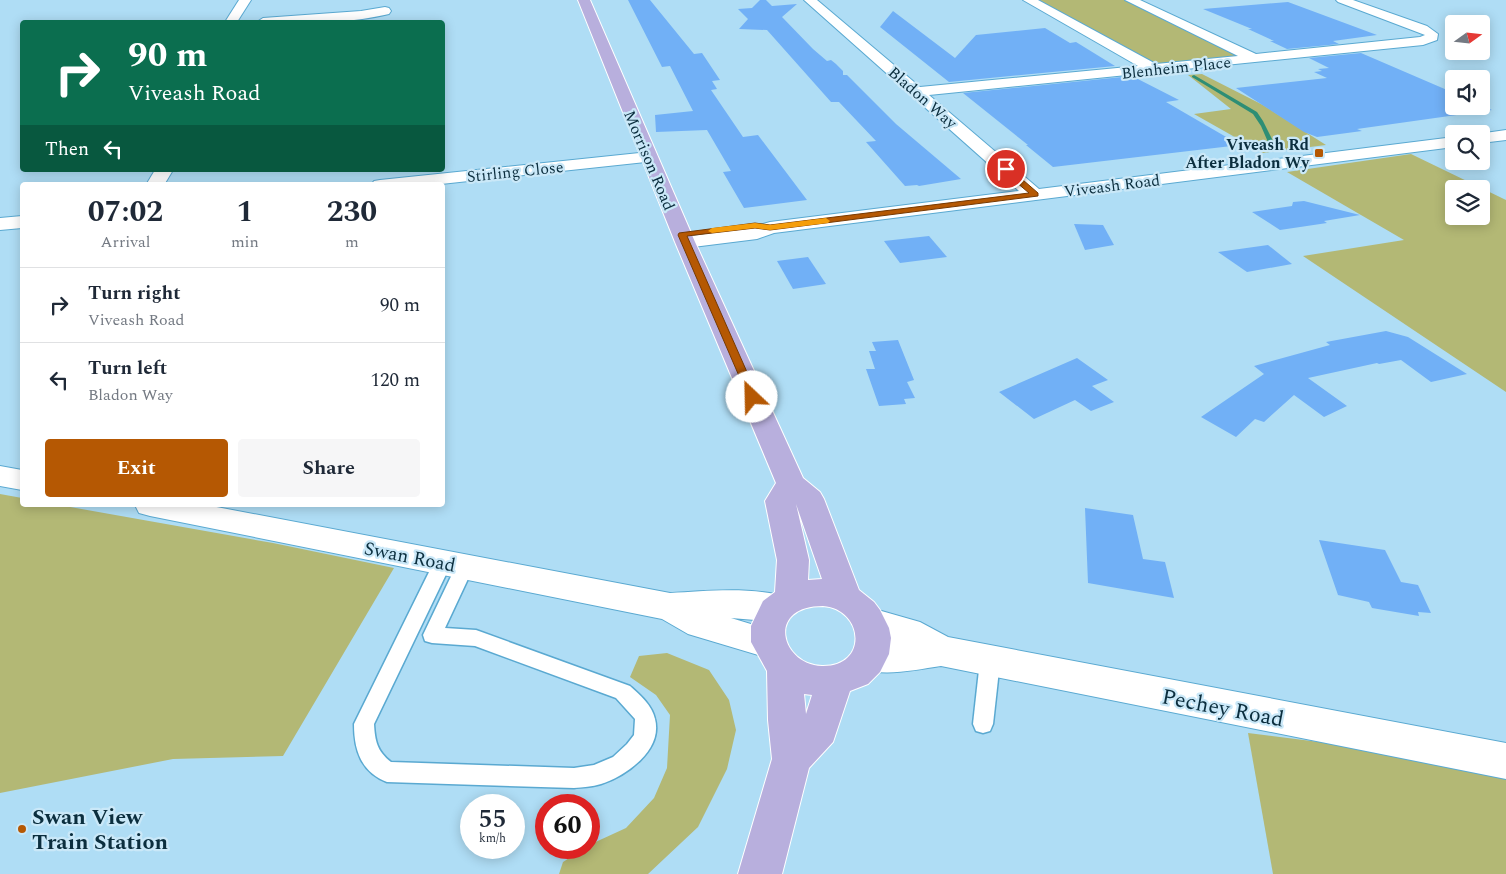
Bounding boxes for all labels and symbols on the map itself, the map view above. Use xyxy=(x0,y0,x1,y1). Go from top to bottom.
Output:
north arrow xyxy=(1445,15,1490,60)
street label: Blenheim Place xyxy=(1120,50,1232,86)
street label: Bladon Way xyxy=(883,61,963,135)
street label: Morrison Road xyxy=(617,107,681,214)
place label: Viveash Rd After Bladon Wy xyxy=(1185,133,1310,175)
marker: Viveash Rd After Bladon Wy xyxy=(1313,147,1325,159)
pin xyxy=(985,148,1027,190)
street label: Stirling Close xyxy=(466,155,565,189)
street label: Viveash Road xyxy=(1063,168,1162,204)
position arrow xyxy=(725,370,777,422)
street label: Swan Road xyxy=(361,534,458,581)
street label: Pechey Road xyxy=(1159,680,1287,736)
speed limit sign: 60 xyxy=(535,794,600,859)
place label: Swan View Train Station xyxy=(32,801,168,859)
marker: Swan View Train Station xyxy=(16,823,28,835)

